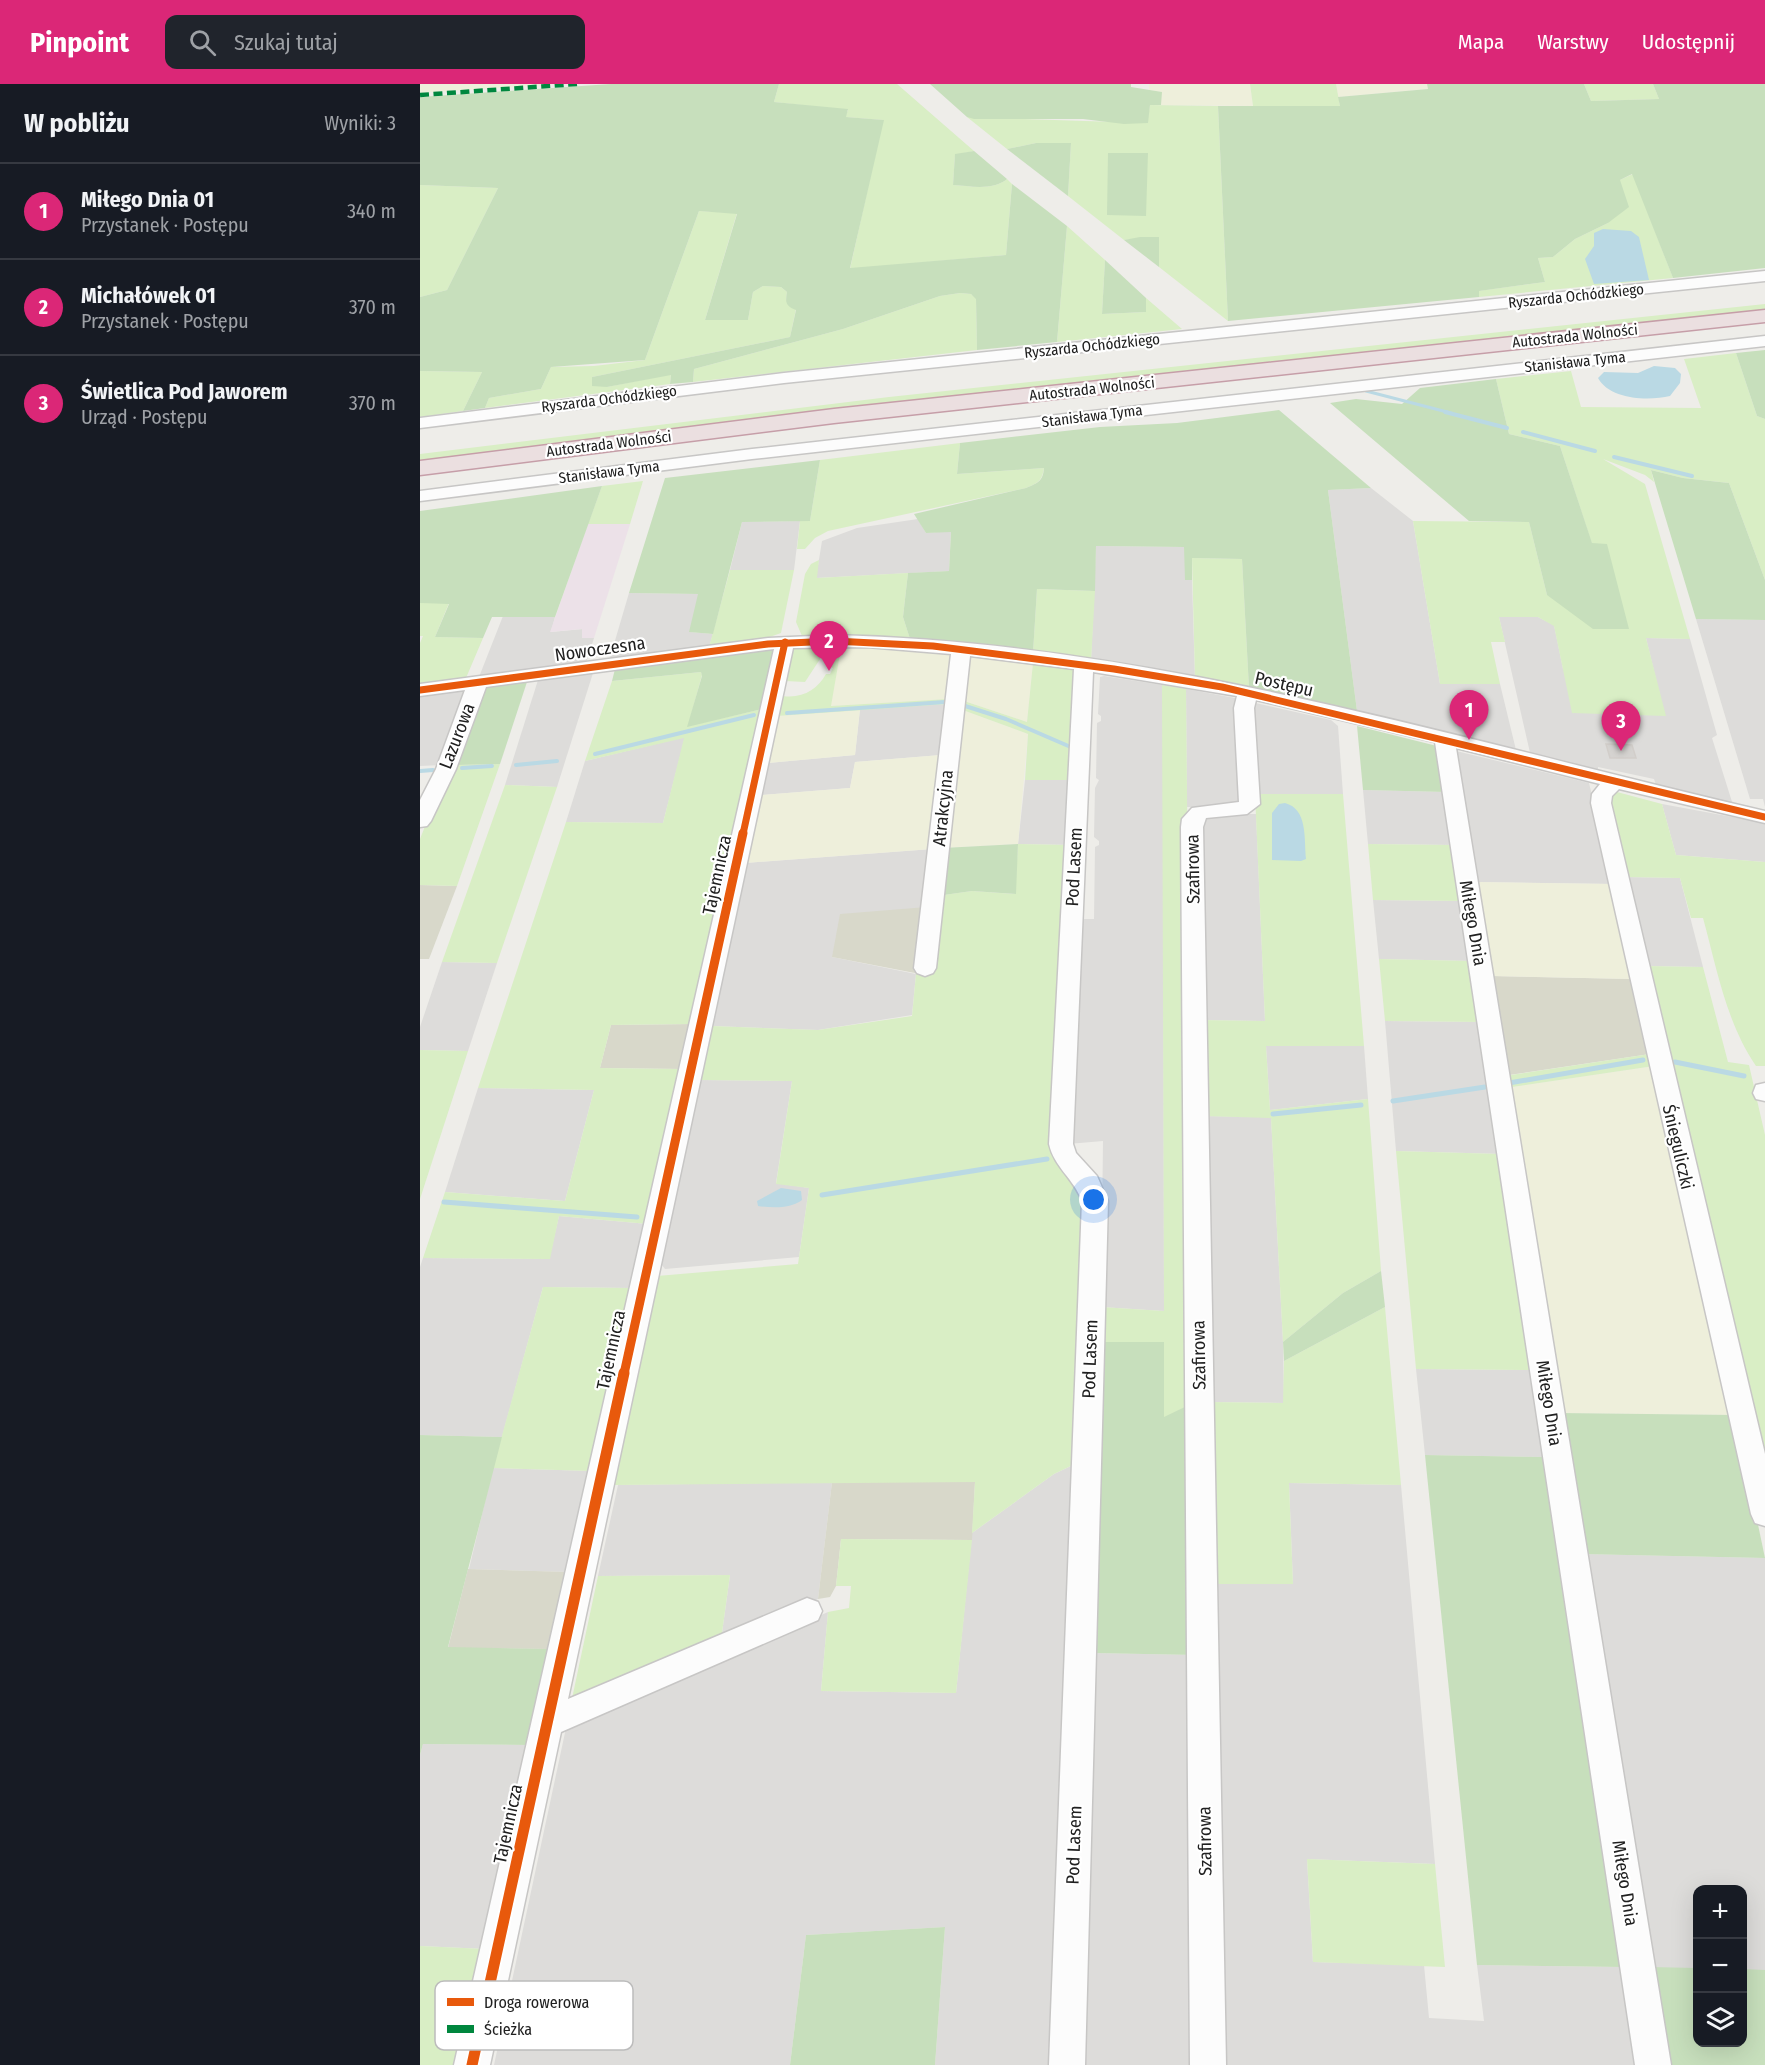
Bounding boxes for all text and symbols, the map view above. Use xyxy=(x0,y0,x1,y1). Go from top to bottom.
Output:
search box xyxy=(165,15,585,69)
text: Pinpoint xyxy=(30,26,129,59)
icon: search xyxy=(186,26,219,59)
text: Szukaj tutaj xyxy=(234,29,338,56)
text: Mapa xyxy=(1458,29,1504,55)
text: Warstwy xyxy=(1537,29,1609,55)
text: Udostępnij xyxy=(1642,29,1735,55)
text: W pobliżu xyxy=(24,108,130,139)
text: Wyniki: 3 xyxy=(324,111,396,135)
text: Miłego Dnia 01 xyxy=(81,186,214,213)
text: 1 xyxy=(39,199,48,223)
text: 340 m xyxy=(347,199,396,223)
text: Przystanek · Postępu xyxy=(81,213,249,237)
street label: Ryszarda Ochódzkiego xyxy=(1507,280,1645,312)
text: Michałówek 01 xyxy=(81,282,216,309)
text: 2 xyxy=(39,295,48,319)
text: 370 m xyxy=(349,295,396,319)
text: Przystanek · Postępu xyxy=(81,309,249,333)
street label: Autostrada Wolności xyxy=(1511,320,1639,352)
street label: Ryszarda Ochódzkiego xyxy=(1023,330,1161,362)
street label: Stanisława Tyma xyxy=(1524,348,1626,376)
street label: Autostrada Wolności xyxy=(1028,373,1156,405)
text: Świetlica Pod Jaworem xyxy=(81,378,288,405)
street label: Ryszarda Ochódzkiego xyxy=(540,382,678,416)
text: 3 xyxy=(39,391,48,415)
text: 370 m xyxy=(349,391,396,415)
street label: Stanisława Tyma xyxy=(1041,401,1143,431)
text: Urząd · Postępu xyxy=(81,405,208,429)
street label: Autostrada Wolności xyxy=(545,427,673,461)
street label: Stanisława Tyma xyxy=(558,457,660,487)
pin: 2 xyxy=(810,622,848,671)
street label: Nowoczesna xyxy=(553,632,647,666)
street label: Postępu xyxy=(1253,667,1315,701)
pin: 1 xyxy=(1450,690,1488,740)
street label: Lazurowa xyxy=(434,700,480,772)
pin: 3 xyxy=(1602,702,1640,751)
street label: Atrakcyjna xyxy=(928,769,958,847)
street label: Pod Lasem xyxy=(1061,827,1087,907)
street label: Tajemnicza xyxy=(698,833,736,917)
street label: Szafirowa xyxy=(1181,834,1205,904)
street label: Miłego Dnia xyxy=(1455,879,1491,968)
street label: Śnieguliczki xyxy=(1658,1102,1699,1192)
your location xyxy=(1079,1185,1108,1214)
street label: Tajemnicza xyxy=(592,1308,630,1392)
street label: Pod Lasem xyxy=(1078,1319,1102,1399)
street label: Szafirowa xyxy=(1187,1320,1211,1390)
street label: Miłego Dnia xyxy=(1531,1359,1567,1448)
street label: Tajemnicza xyxy=(489,1782,527,1866)
street label: Pod Lasem xyxy=(1062,1805,1086,1885)
street label: Szafirowa xyxy=(1193,1806,1217,1876)
street label: Miłego Dnia xyxy=(1607,1839,1643,1928)
map controls xyxy=(1693,1885,1747,2047)
button: + xyxy=(1693,1885,1747,1939)
button: − xyxy=(1693,1939,1747,1993)
legend xyxy=(435,1981,633,2050)
text: Droga rowerowa xyxy=(484,1993,589,2012)
button: layers xyxy=(1693,1993,1747,2047)
text: Ścieżka xyxy=(484,2020,532,2039)

